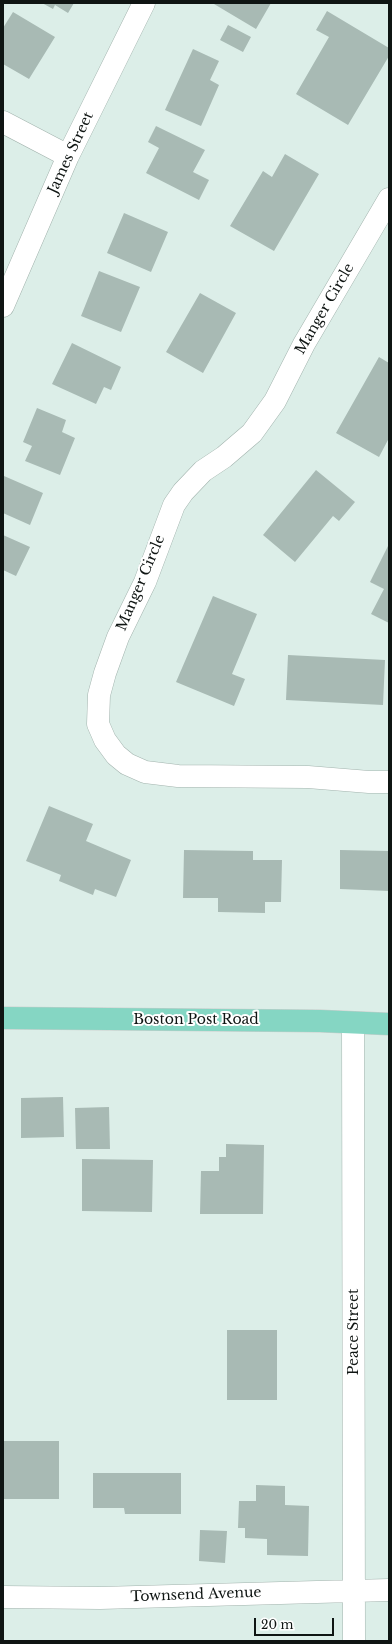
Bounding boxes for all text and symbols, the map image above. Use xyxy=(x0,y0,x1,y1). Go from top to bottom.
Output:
street label: James Street xyxy=(45,109,97,197)
street label: Manger Circle xyxy=(292,261,358,357)
street label: Manger Circle xyxy=(113,533,169,633)
street label: Boston Post Road xyxy=(133,1012,259,1028)
street label: Peace Street xyxy=(346,1289,362,1375)
street label: Townsend Avenue xyxy=(130,1584,262,1606)
scale bar xyxy=(256,1610,336,1636)
text: 20 m xyxy=(261,1617,293,1632)

